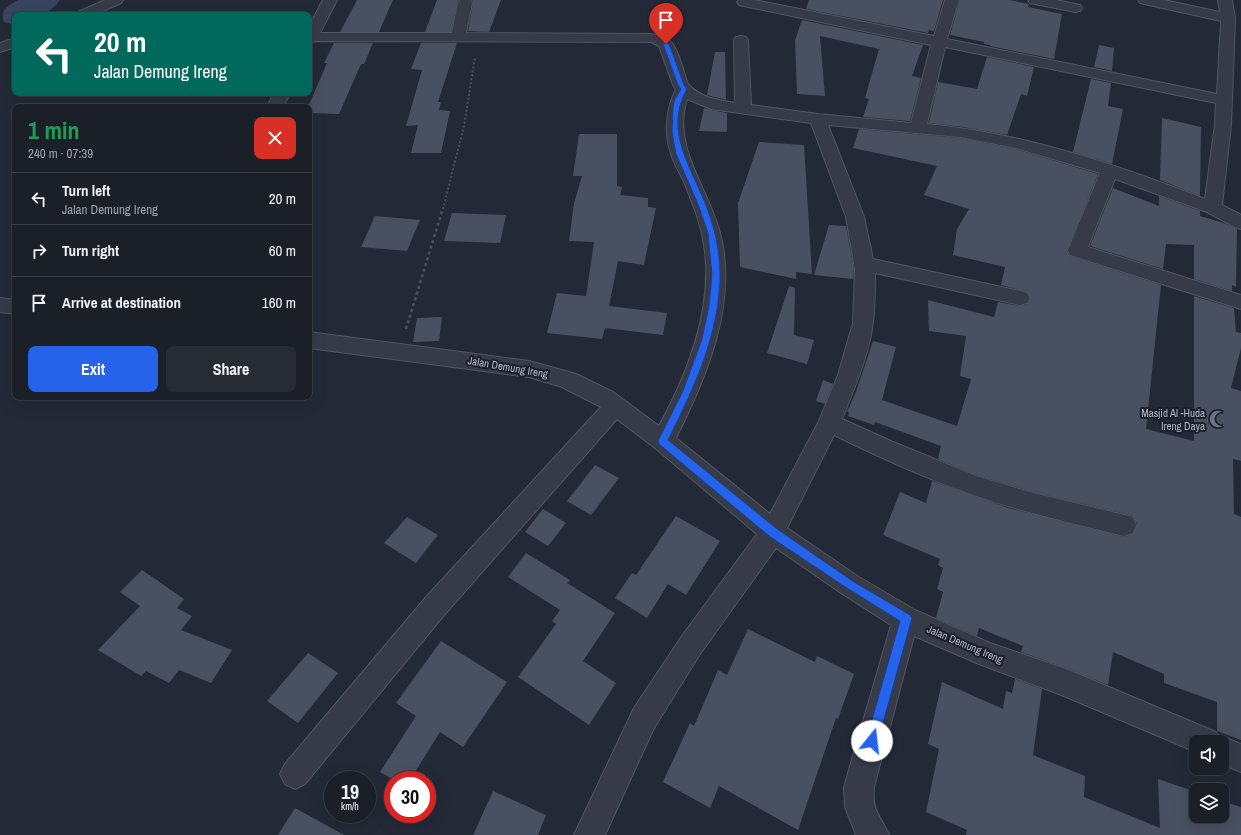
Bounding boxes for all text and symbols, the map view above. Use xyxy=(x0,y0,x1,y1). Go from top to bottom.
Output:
pin xyxy=(649,3,683,44)
icon: arrive xyxy=(655,9,677,31)
text: 20 m xyxy=(94,23,146,61)
icon: left xyxy=(28,28,80,80)
text: Jalan Demung Ireng xyxy=(94,59,227,84)
text: 1 min xyxy=(28,114,79,146)
button: close xyxy=(254,117,296,159)
text: 240 m · 07:39 xyxy=(28,145,93,162)
text: Turn left xyxy=(62,180,110,201)
icon: left xyxy=(28,188,50,210)
text: 20 m xyxy=(269,188,296,209)
text: Jalan Demung Ireng xyxy=(62,201,158,218)
icon: right xyxy=(28,240,50,262)
text: Turn right xyxy=(62,240,119,261)
text: 60 m xyxy=(269,240,296,261)
icon: arrive xyxy=(28,292,50,314)
text: Arrive at destination xyxy=(62,292,181,313)
text: 160 m xyxy=(262,292,296,313)
button: Exit xyxy=(28,346,158,392)
button: Share xyxy=(166,346,296,392)
street label: Jalan Demung Ireng xyxy=(467,353,549,381)
place label: Masjid Al -Huda Ireng Daya xyxy=(1141,406,1205,433)
mosque icon: Masjid Al -Huda Ireng Daya xyxy=(1208,409,1228,429)
street label: Jalan Demung Ireng xyxy=(925,622,1005,666)
position arrow xyxy=(851,720,893,762)
map controls xyxy=(1189,735,1229,823)
button: sound xyxy=(1189,735,1229,775)
speed limit sign: 30 xyxy=(384,771,436,823)
text: 19 xyxy=(341,778,359,805)
button: layers xyxy=(1189,783,1229,823)
text: km/h xyxy=(341,800,359,813)

